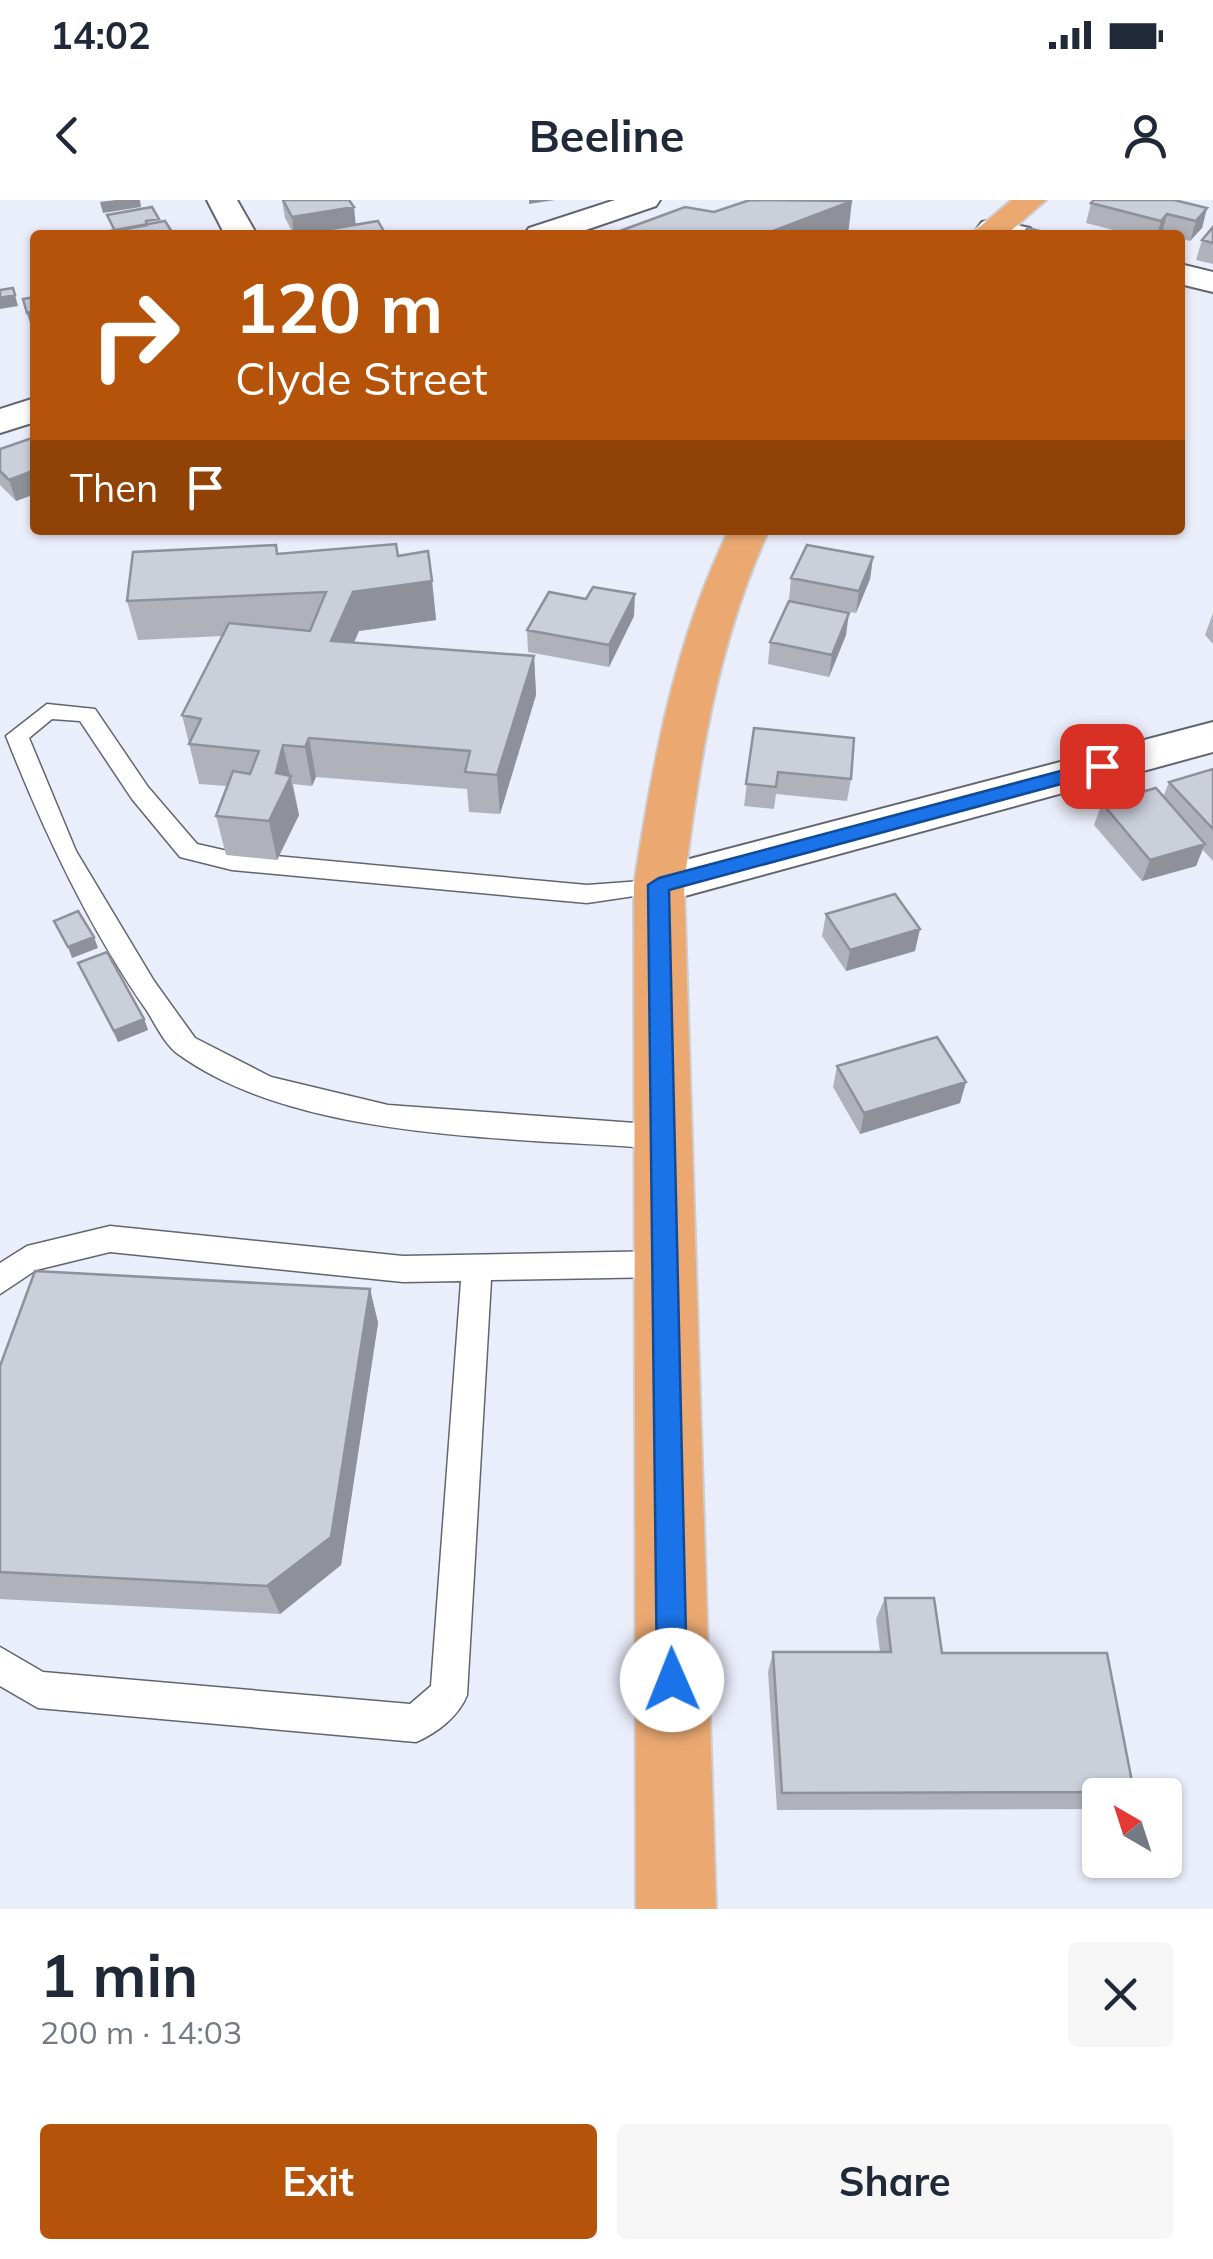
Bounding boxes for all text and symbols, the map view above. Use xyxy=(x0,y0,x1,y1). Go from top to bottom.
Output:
text: 14:02 xyxy=(50,11,151,59)
text: Beeline xyxy=(529,107,684,163)
icon: back xyxy=(40,108,95,163)
icon: person xyxy=(1118,108,1173,163)
text: 120 m xyxy=(235,263,443,351)
icon: right xyxy=(70,270,200,400)
text: Clyde Street xyxy=(235,350,488,406)
icon: arrive xyxy=(178,460,233,515)
text: Then xyxy=(70,464,158,512)
pin xyxy=(1060,724,1145,809)
icon: arrive xyxy=(1075,739,1130,794)
position arrow xyxy=(620,1628,724,1732)
north arrow xyxy=(1082,1778,1182,1878)
map controls xyxy=(1082,1778,1182,1878)
text: 1 min xyxy=(40,1937,198,2012)
button: close xyxy=(1068,1942,1173,2047)
text: 200 m · 14:03 xyxy=(40,2012,242,2052)
button: Exit xyxy=(40,2124,597,2239)
button: Share xyxy=(617,2124,1173,2239)

